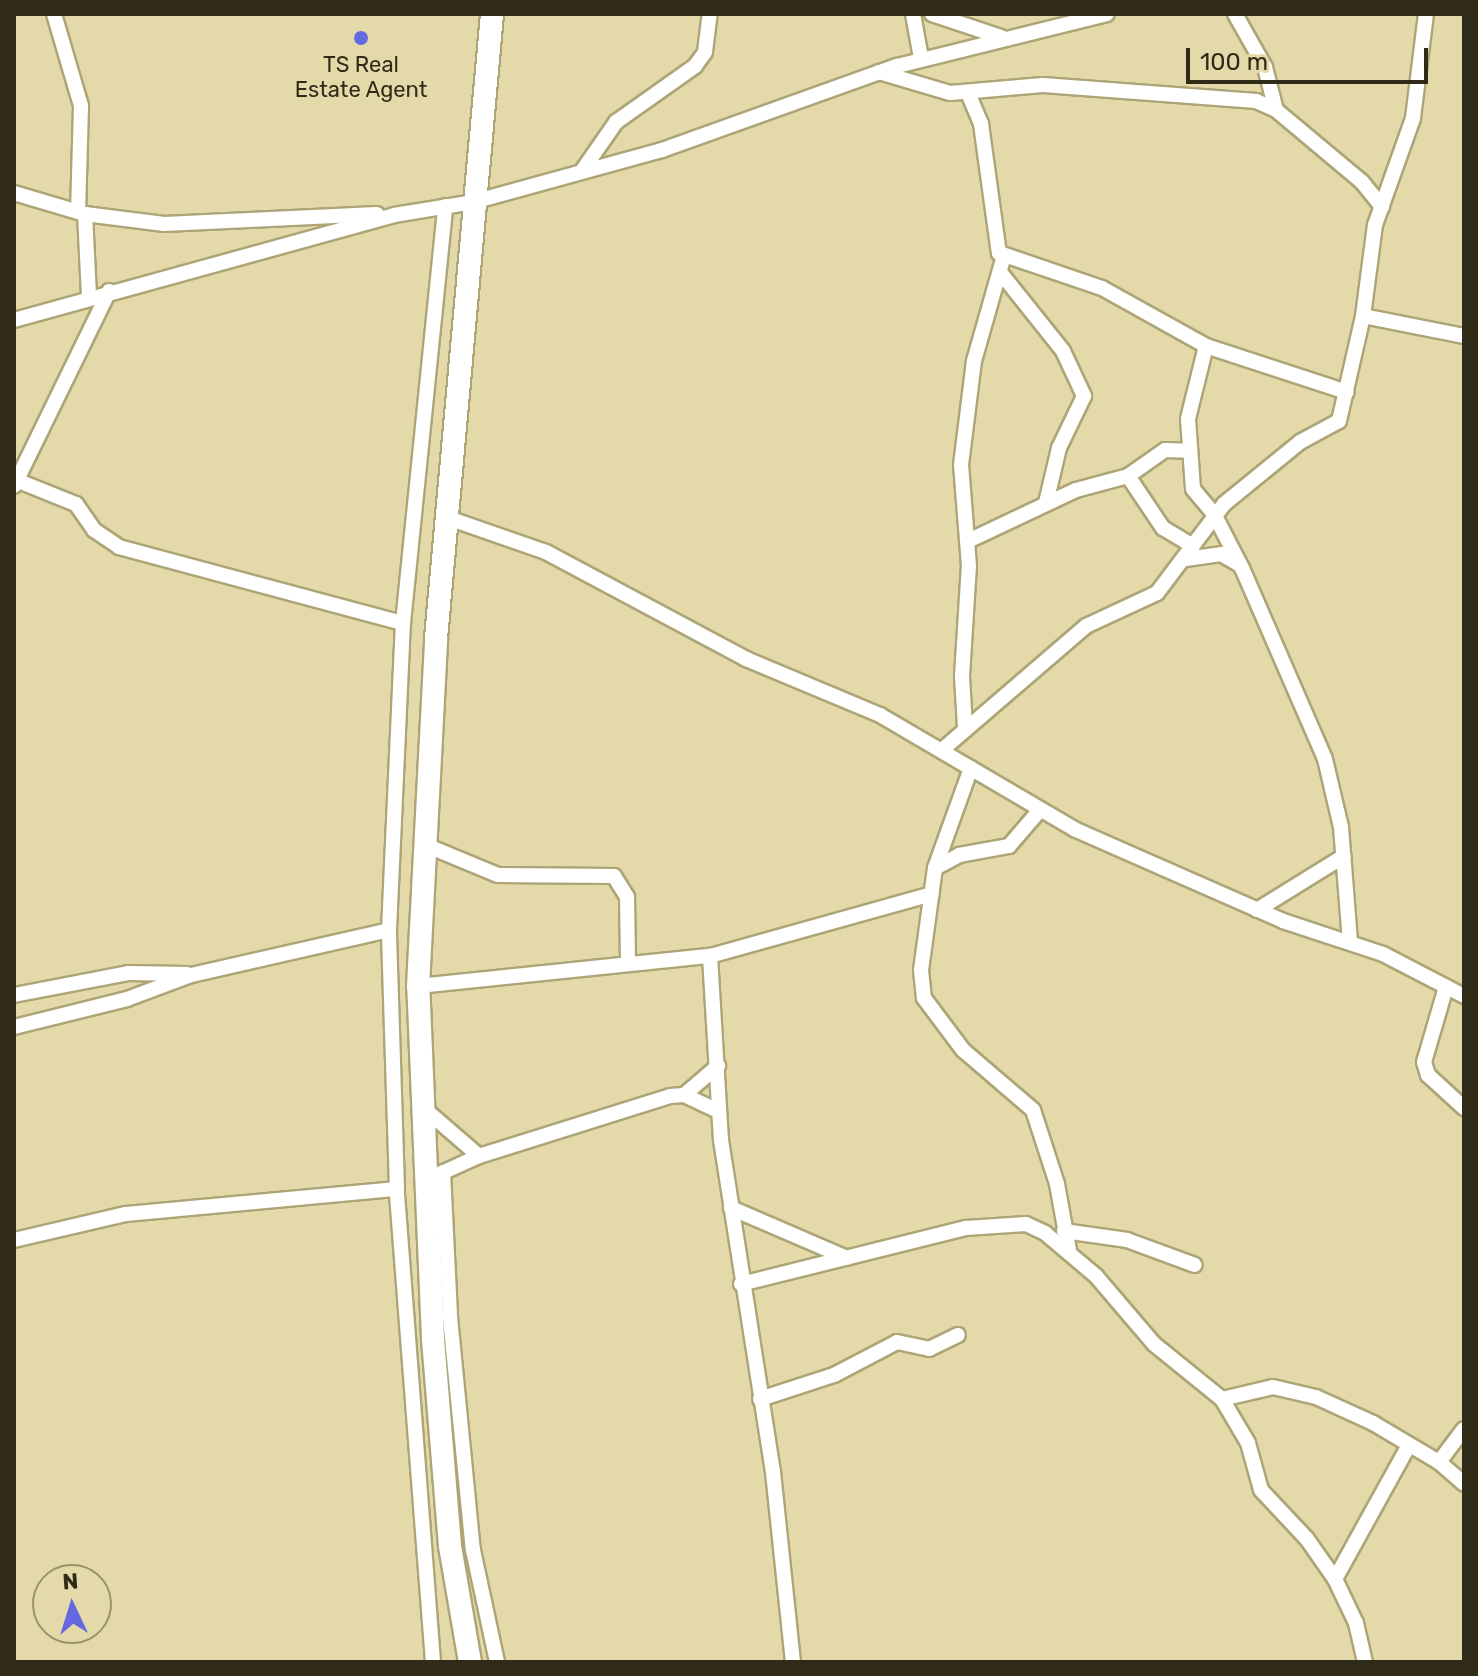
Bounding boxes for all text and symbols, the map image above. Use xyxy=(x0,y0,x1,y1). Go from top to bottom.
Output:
marker: TS Real Estate Agent xyxy=(352,29,370,47)
scale bar xyxy=(1190,32,1432,82)
text: 100 m xyxy=(1200,48,1268,76)
place label: TS Real Estate Agent xyxy=(294,51,428,102)
north arrow xyxy=(32,1564,112,1644)
text: N xyxy=(62,1568,79,1596)

